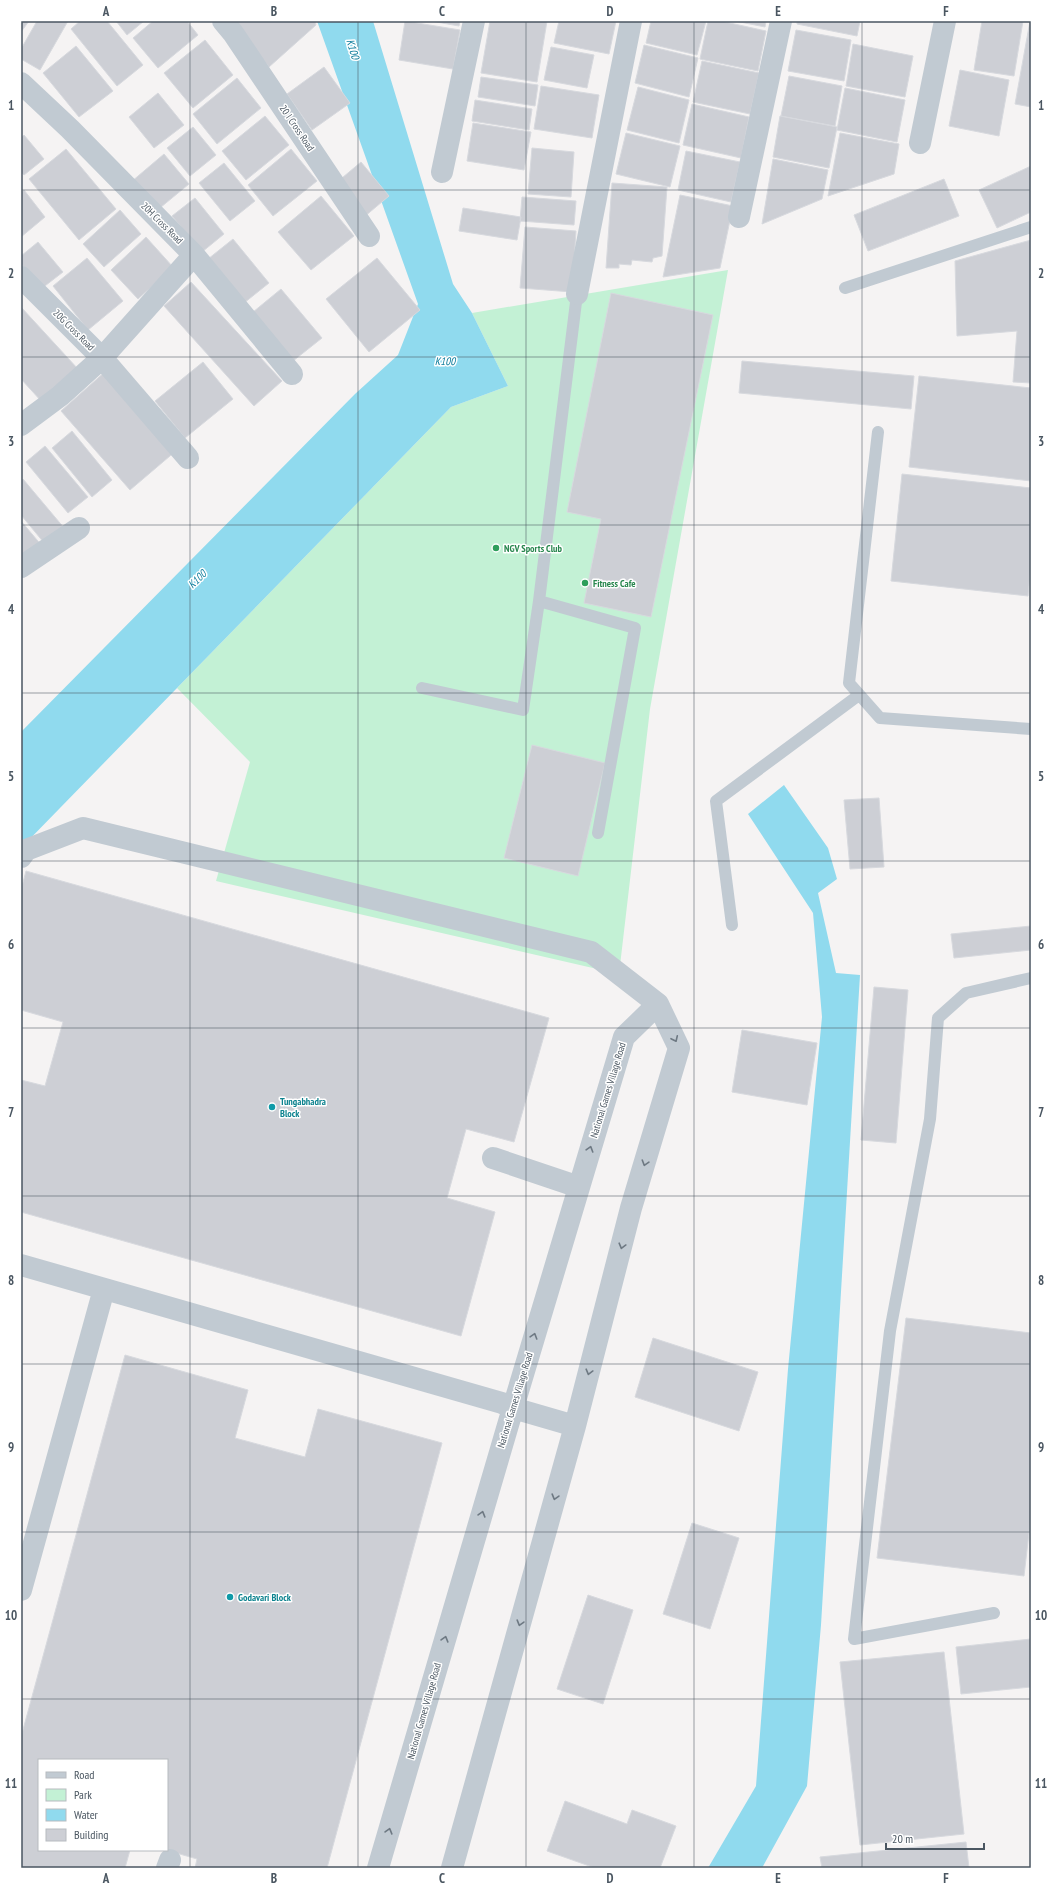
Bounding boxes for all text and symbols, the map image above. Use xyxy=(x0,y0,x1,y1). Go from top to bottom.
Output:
text: A xyxy=(102,3,110,20)
text: B xyxy=(271,3,277,20)
text: C xyxy=(439,3,445,20)
text: D xyxy=(607,3,614,20)
text: E xyxy=(775,3,781,20)
text: F xyxy=(943,3,949,20)
water label: K100 xyxy=(343,37,363,62)
text: 1 xyxy=(8,97,14,114)
text: 1 xyxy=(1038,97,1044,114)
street label: 20 I Cross Road xyxy=(277,102,317,154)
street label: 20H Cross Road xyxy=(138,199,186,247)
text: 2 xyxy=(8,265,14,282)
text: 2 xyxy=(1038,265,1044,282)
street label: 20G Cross Road xyxy=(50,306,98,354)
water label: K100 xyxy=(435,354,456,368)
text: 3 xyxy=(8,433,14,450)
text: 3 xyxy=(1038,433,1044,450)
place label: NGV Sports Club xyxy=(504,542,563,555)
marker: NGV Sports Club xyxy=(491,543,501,553)
water label: K100 xyxy=(185,566,210,591)
place label: Fitness Cafe xyxy=(593,577,636,590)
marker: Fitness Cafe xyxy=(580,578,590,588)
text: 4 xyxy=(8,601,15,618)
text: 4 xyxy=(1038,601,1045,618)
text: 5 xyxy=(8,768,14,785)
text: 5 xyxy=(1038,768,1044,785)
text: 6 xyxy=(8,936,14,953)
text: 6 xyxy=(1038,936,1044,953)
one-way arrow xyxy=(670,1035,678,1042)
street label: National Games Village Road xyxy=(587,1041,629,1139)
place label: Tungabhadra Block xyxy=(280,1095,326,1120)
marker: Tungabhadra Block xyxy=(267,1102,277,1112)
text: 7 xyxy=(8,1104,14,1121)
text: 7 xyxy=(1038,1104,1044,1121)
one-way arrow xyxy=(585,1146,594,1153)
one-way arrow xyxy=(641,1159,650,1166)
one-way arrow xyxy=(618,1243,626,1249)
text: 8 xyxy=(8,1272,14,1289)
text: 8 xyxy=(1038,1272,1044,1289)
one-way arrow xyxy=(529,1332,538,1339)
street label: National Games Village Road xyxy=(494,1351,536,1449)
one-way arrow xyxy=(585,1369,593,1375)
text: 9 xyxy=(8,1439,14,1456)
text: 9 xyxy=(1038,1439,1044,1456)
one-way arrow xyxy=(551,1494,560,1501)
one-way arrow xyxy=(477,1511,486,1518)
place label: Godavari Block xyxy=(238,1591,292,1604)
marker: Godavari Block xyxy=(225,1592,235,1602)
text: 10 xyxy=(5,1607,17,1624)
text: 10 xyxy=(1035,1607,1047,1624)
one-way arrow xyxy=(516,1619,525,1626)
one-way arrow xyxy=(440,1635,449,1642)
street label: National Games Village Road xyxy=(404,1661,444,1761)
legend xyxy=(38,1759,168,1851)
text: Road xyxy=(74,1767,94,1782)
text: 11 xyxy=(5,1775,17,1792)
text: 11 xyxy=(1035,1775,1047,1792)
text: Park xyxy=(74,1787,92,1802)
text: Water xyxy=(74,1807,99,1822)
scale bar xyxy=(886,1825,984,1851)
text: Building xyxy=(74,1827,109,1842)
one-way arrow xyxy=(384,1827,393,1834)
text: 20 m xyxy=(892,1831,913,1846)
text: A xyxy=(102,1870,110,1887)
text: B xyxy=(271,1870,277,1887)
text: C xyxy=(439,1870,445,1887)
text: D xyxy=(607,1870,614,1887)
text: E xyxy=(775,1870,781,1887)
text: F xyxy=(943,1870,949,1887)

